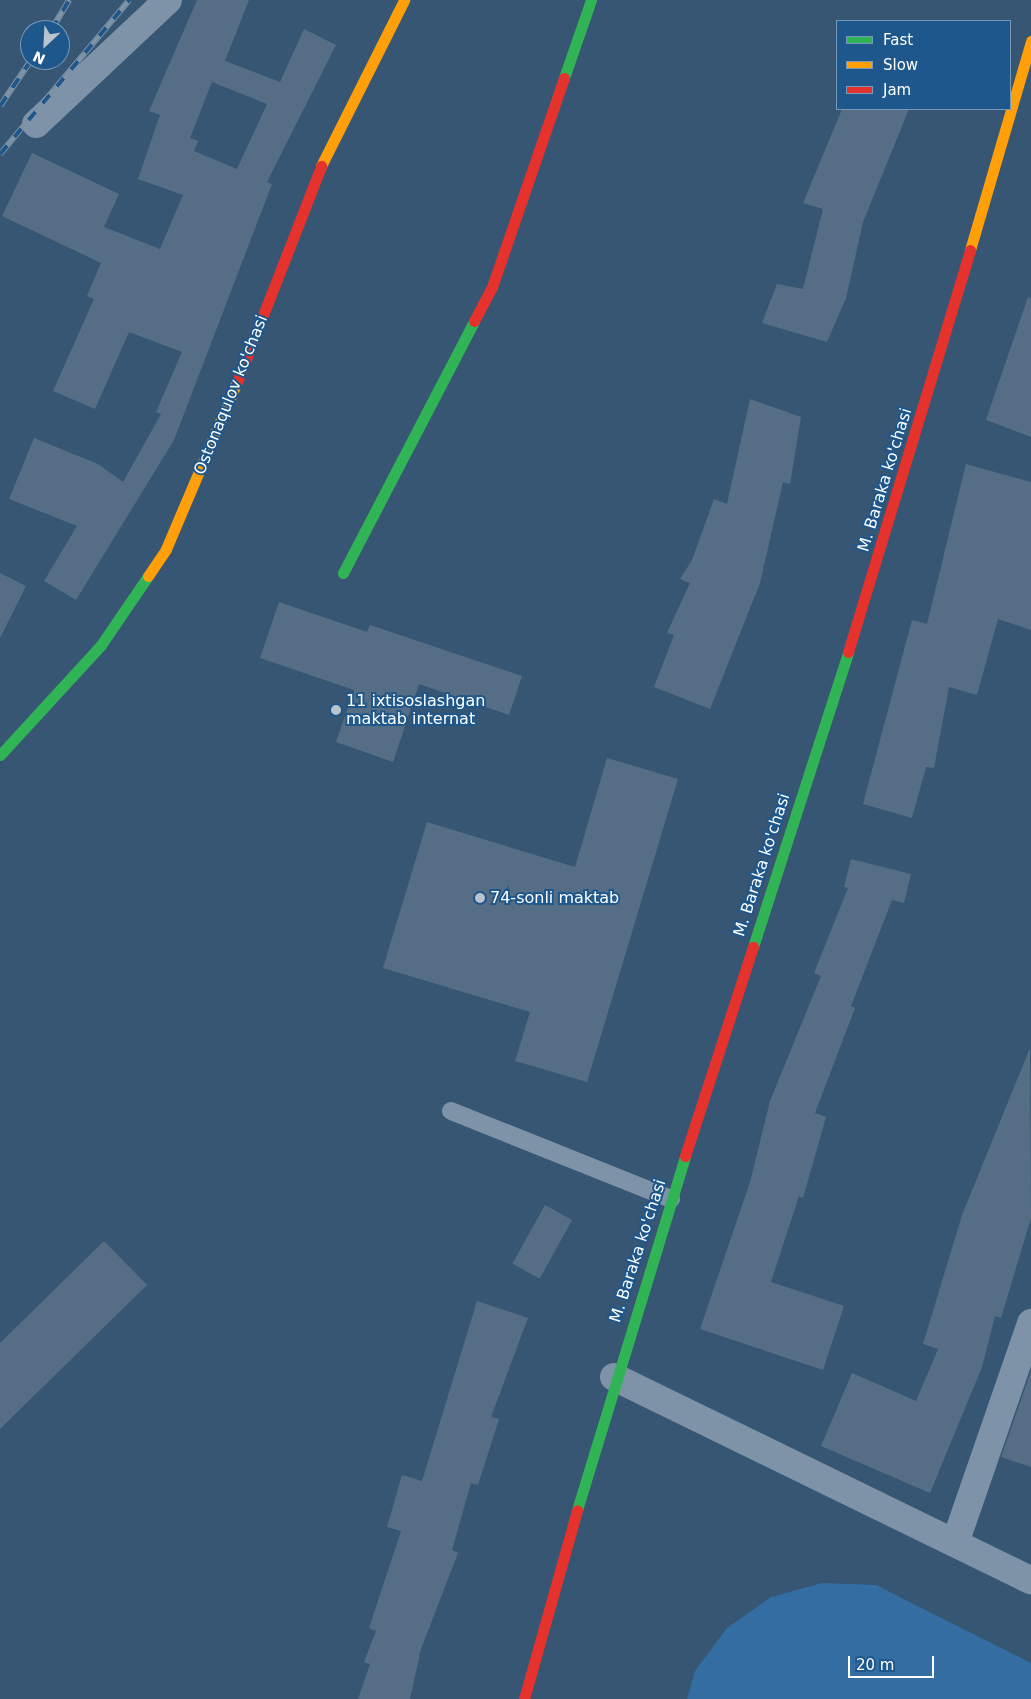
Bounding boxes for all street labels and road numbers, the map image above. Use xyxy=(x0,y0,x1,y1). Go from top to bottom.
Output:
street label: Ostonaqulov ko'chasi xyxy=(190,312,272,478)
street label: M. Baraka ko'chasi xyxy=(854,406,916,554)
street label: M. Baraka ko'chasi xyxy=(730,791,794,939)
street label: M. Baraka ko'chasi xyxy=(606,1177,670,1325)

